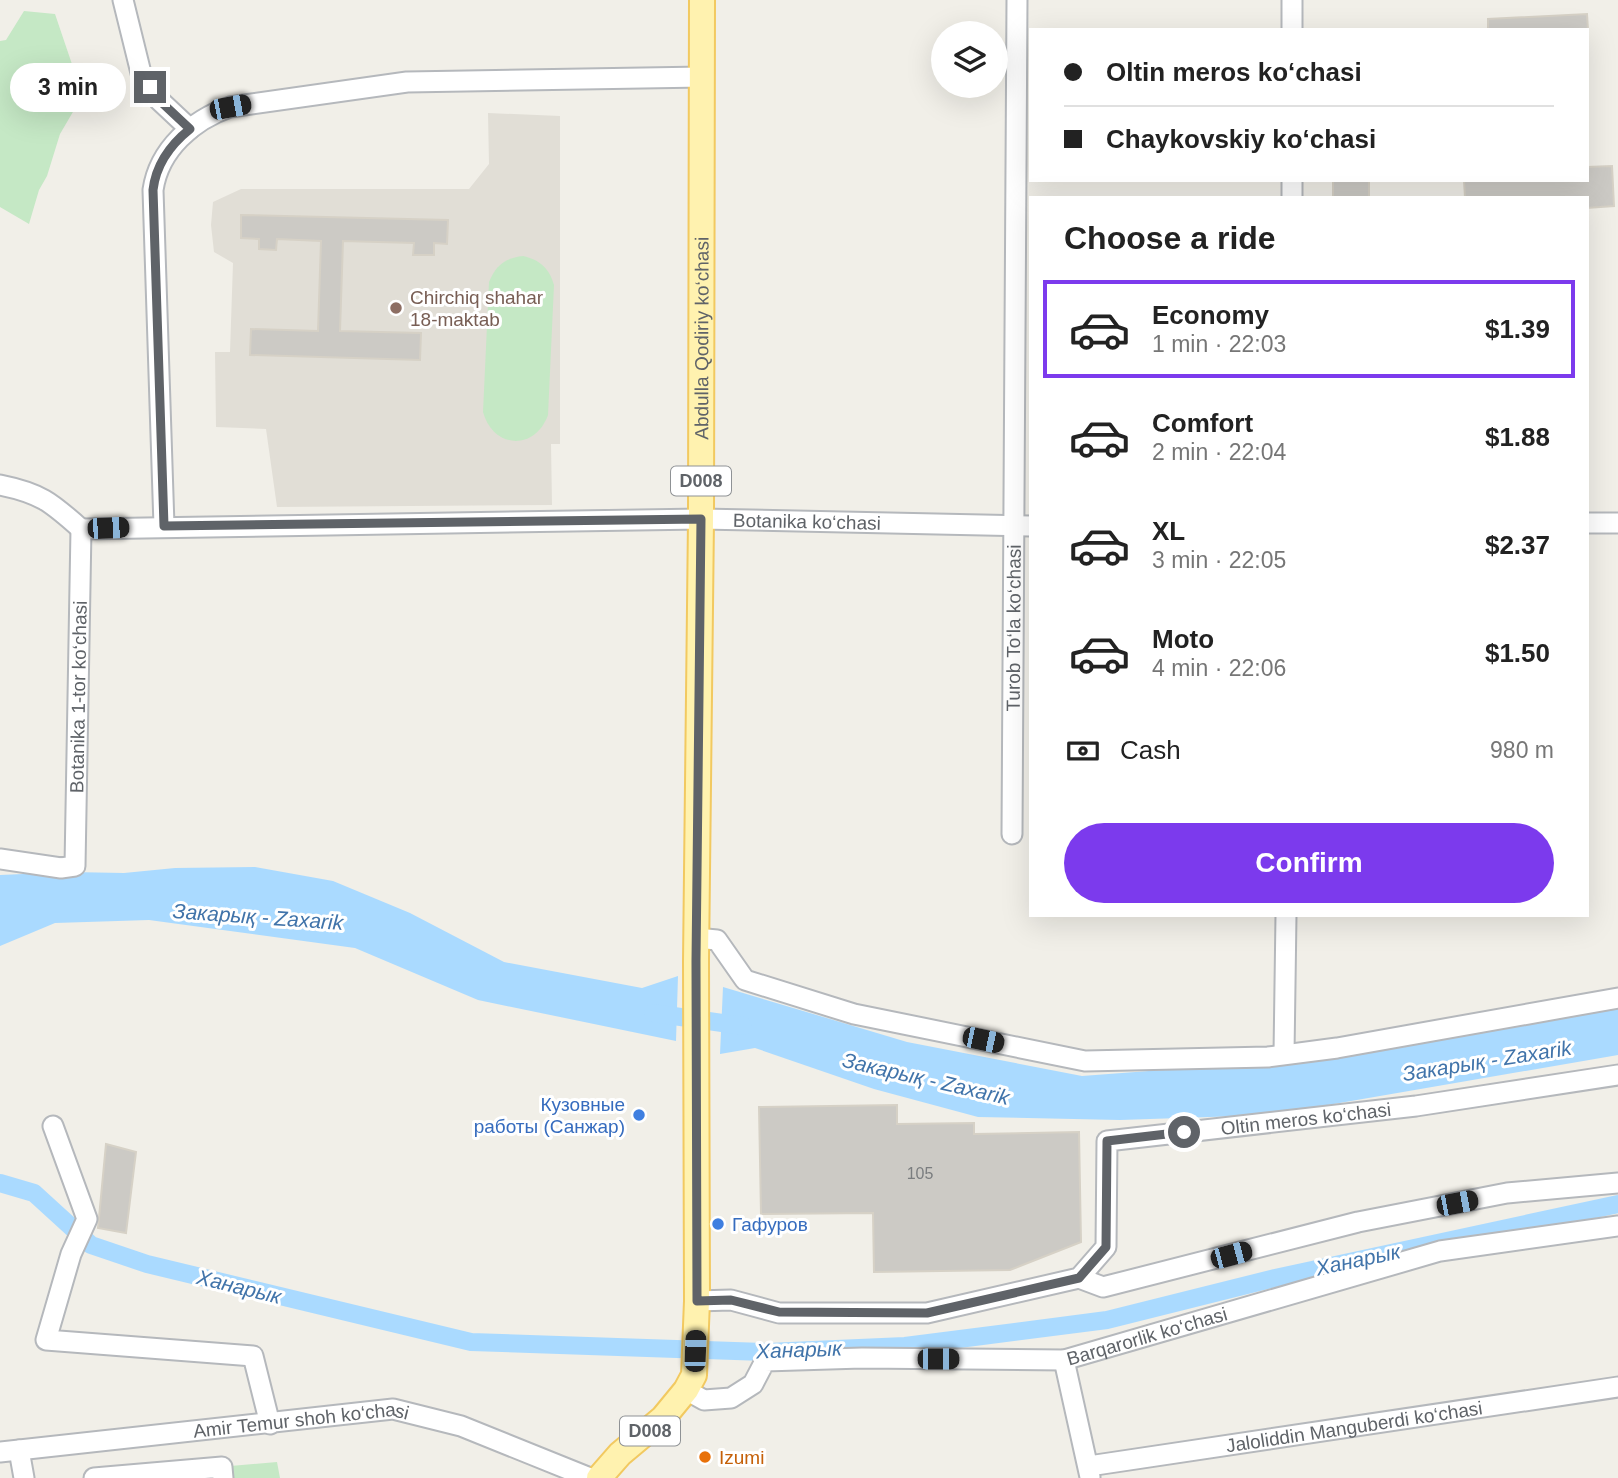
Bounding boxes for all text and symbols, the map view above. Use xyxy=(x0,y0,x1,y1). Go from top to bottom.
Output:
map controls xyxy=(931,21,1008,98)
button: layers xyxy=(931,21,1008,98)
text: Oltin meros ko‘chasi xyxy=(1106,57,1362,87)
callout: 3 min xyxy=(10,62,125,112)
route end xyxy=(134,71,166,103)
text: 3 min xyxy=(38,74,98,100)
car xyxy=(208,93,253,121)
text: Chaykovskiy ko‘chasi xyxy=(1106,124,1376,154)
text: Choose a ride xyxy=(1064,220,1276,256)
street label: Abdulla Qodiriy ko‘chasi xyxy=(691,237,713,440)
place label: Chirchiq shahar 18-maktab xyxy=(410,287,544,330)
icon: car xyxy=(1068,298,1131,361)
marker: Chirchiq shahar 18-maktab xyxy=(388,300,404,316)
text: Economy xyxy=(1152,300,1269,330)
text: $1.39 xyxy=(1485,314,1550,344)
text: 1 min · 22:03 xyxy=(1152,331,1286,357)
icon: car xyxy=(1068,406,1131,469)
text: Comfort xyxy=(1152,408,1253,438)
text: $1.88 xyxy=(1485,422,1550,452)
text: 2 min · 22:04 xyxy=(1152,439,1286,465)
road number: D008 xyxy=(671,466,731,495)
street label: Botanika ko‘chasi xyxy=(733,510,881,534)
icon: car xyxy=(1068,514,1131,577)
text: XL xyxy=(1152,516,1185,546)
car xyxy=(87,517,130,539)
text: $2.37 xyxy=(1485,530,1550,560)
street label: Turob To‘la ko‘chasi xyxy=(1003,544,1025,712)
text: 3 min · 22:05 xyxy=(1152,547,1286,573)
street label: Botanika 1-tor ko‘chasi xyxy=(66,600,91,793)
icon: car xyxy=(1068,622,1131,685)
text: Moto xyxy=(1152,624,1214,654)
text: $1.50 xyxy=(1485,638,1550,668)
text: 4 min · 22:06 xyxy=(1152,655,1286,681)
icon: cash xyxy=(1064,732,1102,770)
text: Cash xyxy=(1120,735,1181,765)
text: 980 m xyxy=(1490,737,1554,763)
button: Confirm xyxy=(1064,823,1554,903)
water label: Закарық - Zaxarik xyxy=(172,899,345,934)
car xyxy=(961,1025,1006,1055)
water label: Закарық - Zaxarik xyxy=(1401,1036,1575,1085)
water label: Закарық - Zaxarik xyxy=(840,1048,1013,1109)
place label: Кузовные работы (Санжар) xyxy=(474,1094,625,1137)
street label: Oltin meros ko‘chasi xyxy=(1220,1099,1392,1139)
marker: Кузовные работы (Санжар) xyxy=(631,1107,647,1123)
route start xyxy=(1168,1116,1200,1148)
house number: 105 xyxy=(907,1165,933,1182)
car xyxy=(1435,1189,1480,1217)
place label: Гафуров xyxy=(732,1214,808,1235)
marker: Гафуров xyxy=(710,1216,726,1232)
car xyxy=(1208,1239,1255,1271)
water label: Ханарык xyxy=(1312,1239,1403,1280)
water label: Ханарык xyxy=(194,1265,285,1308)
street label: Barqarorlik ko‘chasi xyxy=(1064,1303,1230,1370)
car xyxy=(684,1330,707,1372)
water label: Ханарык xyxy=(755,1336,843,1363)
car xyxy=(918,1349,960,1370)
street label: Jaloliddin Manguberdi ko‘chasi xyxy=(1224,1397,1484,1456)
street label: Amir Temur shoh ko‘chasi xyxy=(192,1399,411,1442)
road number: D008 xyxy=(620,1416,680,1446)
place label: Izumi xyxy=(719,1447,764,1468)
marker: Izumi xyxy=(697,1449,713,1465)

